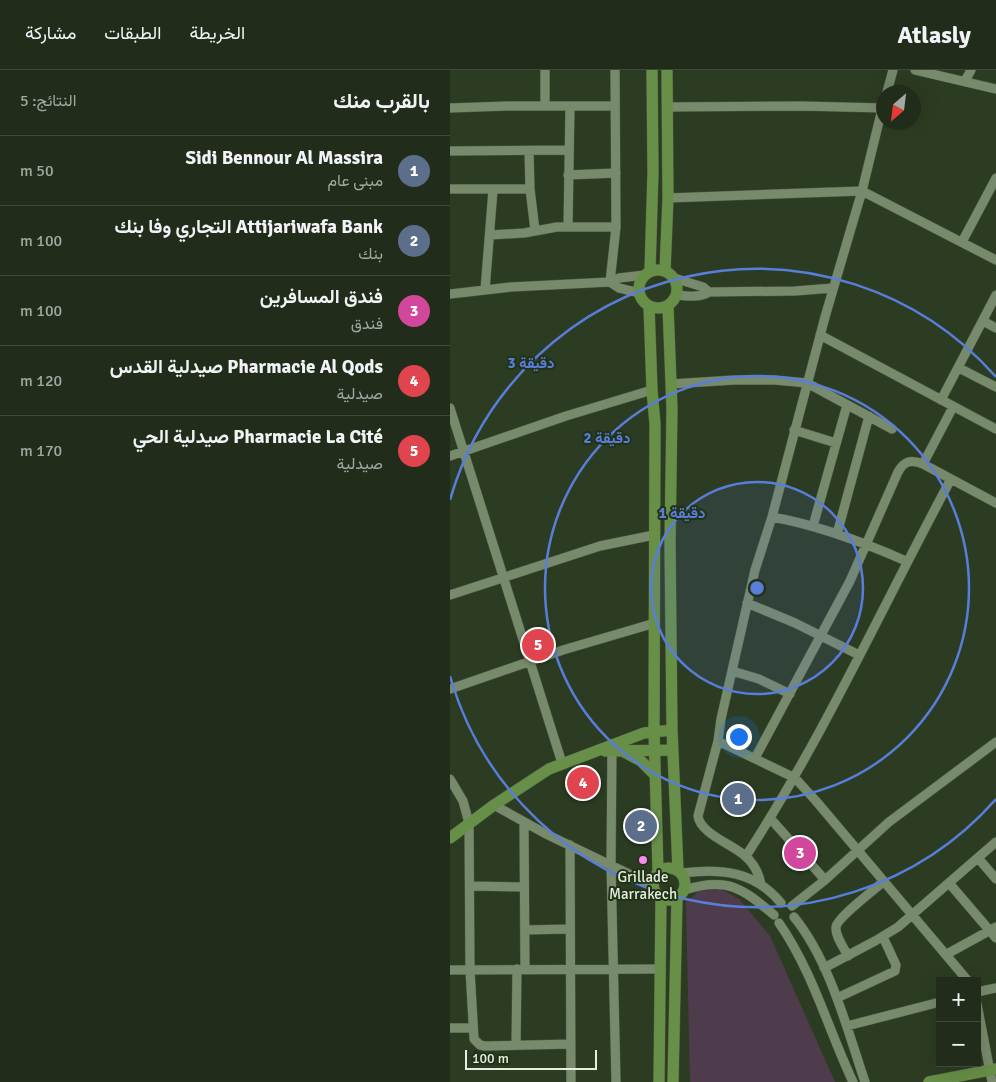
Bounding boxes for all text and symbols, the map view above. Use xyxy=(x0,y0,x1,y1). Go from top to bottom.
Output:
text: Atlasly xyxy=(898,20,971,50)
text: مشاركة xyxy=(25,22,76,44)
text: الطبقات xyxy=(104,22,161,44)
text: الخريطة xyxy=(189,22,245,44)
north arrow xyxy=(876,85,921,130)
text: بالقرب منك xyxy=(333,88,430,114)
text: النتائج: 5 xyxy=(20,91,76,111)
text: Sidi Bennour Al Massira xyxy=(185,146,383,170)
text: 50 m xyxy=(20,161,54,181)
text: 1 xyxy=(410,161,418,181)
text: مبنى عام xyxy=(328,171,383,191)
text: Attijariwafa Bank التجاري وفا بنك xyxy=(114,215,383,239)
text: 100 m xyxy=(20,231,62,251)
text: 2 xyxy=(410,231,418,251)
text: بنك xyxy=(358,244,383,264)
text: فندق المسافرين xyxy=(260,285,383,309)
text: 100 m xyxy=(20,301,62,321)
text: 3 xyxy=(410,301,418,321)
text: فندق xyxy=(351,314,383,334)
text: 3 دقيقة xyxy=(508,354,554,372)
text: Pharmacie Al Qods صيدلية القدس xyxy=(110,355,383,379)
text: 120 m xyxy=(20,371,62,391)
text: 4 xyxy=(410,371,418,391)
text: صيدلية xyxy=(337,384,383,404)
text: Pharmacie La Cité صيدلية الحي xyxy=(133,425,383,449)
text: 2 دقيقة xyxy=(584,429,630,447)
text: 170 m xyxy=(20,441,62,461)
text: 5 xyxy=(410,441,418,461)
text: صيدلية xyxy=(337,454,383,474)
text: 1 دقيقة xyxy=(659,504,705,522)
centre of rings xyxy=(748,579,766,597)
pin: 5 xyxy=(522,626,554,664)
your location xyxy=(726,724,752,750)
pin: 4 xyxy=(567,764,599,802)
pin: 1 xyxy=(722,780,754,818)
pin: 2 xyxy=(625,807,657,845)
pin: 3 xyxy=(784,834,816,872)
marker: Grillade Marrakech xyxy=(637,854,649,866)
place label: Grillade Marrakech xyxy=(609,868,677,903)
map controls xyxy=(936,977,981,1067)
button: + xyxy=(936,977,981,1022)
button: − xyxy=(936,1022,981,1067)
scale bar xyxy=(465,1047,598,1070)
text: 100 m xyxy=(472,1050,509,1067)

